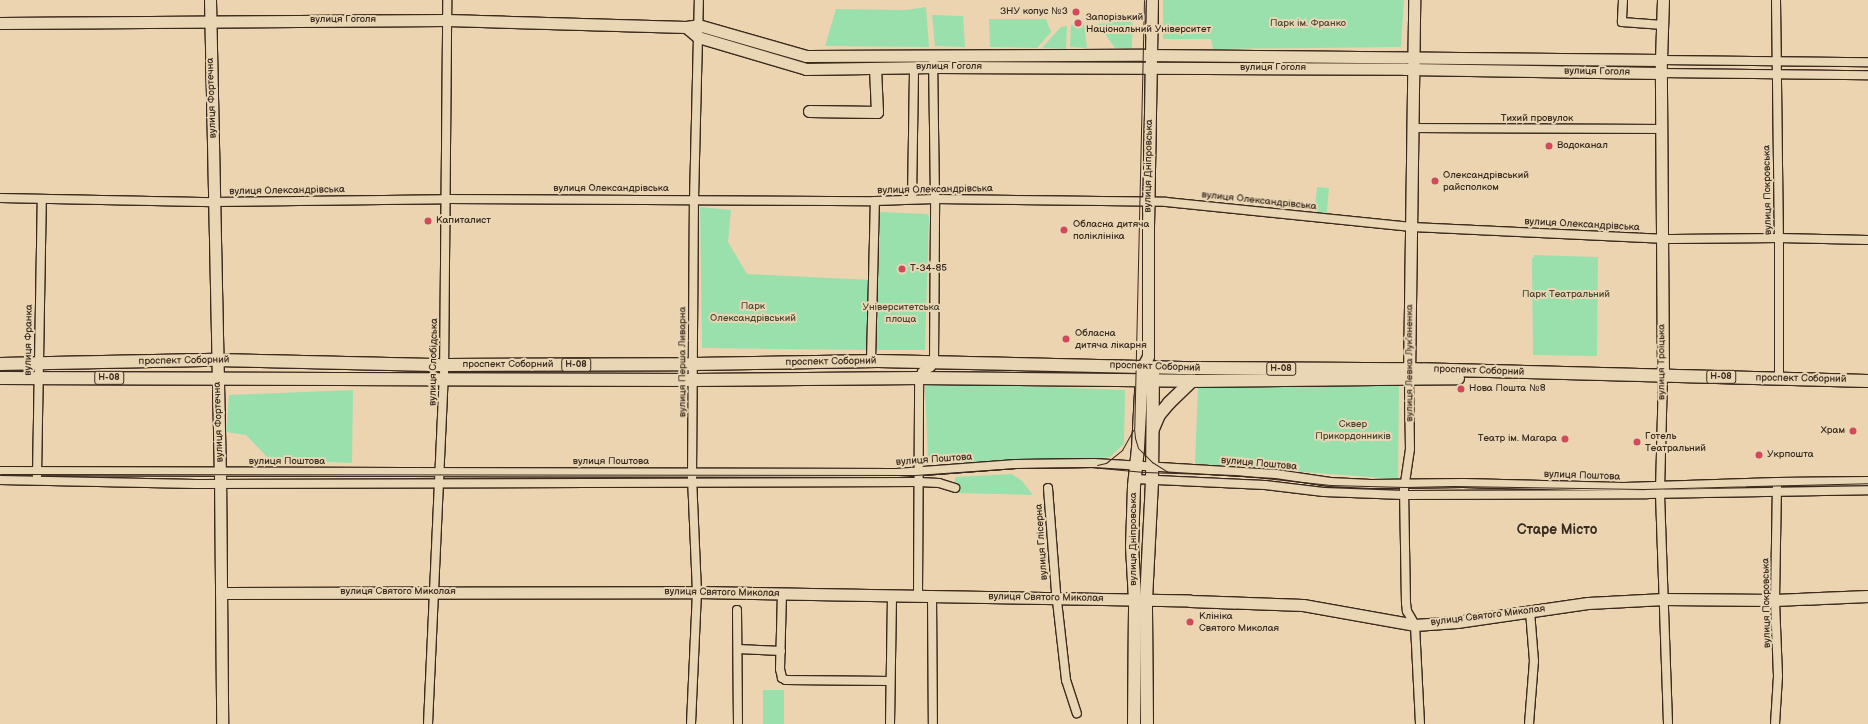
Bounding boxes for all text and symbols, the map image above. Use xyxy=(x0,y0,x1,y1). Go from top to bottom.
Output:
place label: ЗНУ копус №3 xyxy=(1000,6,1068,18)
marker: ЗНУ копус №3 xyxy=(1071,7,1081,17)
place label: Запорізький Національний Університет xyxy=(1086,11,1211,34)
street label: вулиця Гоголя xyxy=(310,14,376,26)
marker: Запорізький Національний Університет xyxy=(1073,18,1083,28)
park label: Парк ім. Франко xyxy=(1270,18,1346,30)
street label: вулиця Фортечна xyxy=(205,58,219,138)
street label: вулиця Гоголя xyxy=(916,61,982,73)
street label: вулиця Гоголя xyxy=(1240,62,1306,74)
street label: вулиця Гоголя xyxy=(1564,65,1630,79)
street label: Тихий провулок xyxy=(1501,113,1573,125)
street label: вулиця Дніпровська xyxy=(1142,119,1156,213)
place label: Водоканал xyxy=(1557,140,1608,152)
marker: Водоканал xyxy=(1544,141,1554,151)
street label: вулиця Покровська xyxy=(1761,145,1775,235)
place label: Олександрівський райсполком xyxy=(1443,169,1529,192)
marker: Олександрівський райсполком xyxy=(1430,176,1440,186)
street label: вулиця Олександрівська xyxy=(553,183,669,195)
street label: вулиця Олександрівська xyxy=(877,183,993,197)
street label: вулиця Олександрівська xyxy=(229,184,345,198)
street label: вулиця Олександрівська xyxy=(1201,189,1317,213)
place label: Капиталист xyxy=(436,215,491,227)
marker: Капиталист xyxy=(423,216,433,226)
street label: вулиця Олександрівська xyxy=(1524,216,1640,234)
place label: Обласна дитяча поліклініка xyxy=(1073,218,1149,242)
marker: Обласна дитяча поліклініка xyxy=(1058,224,1070,236)
place label: Т-34-85 xyxy=(910,263,947,275)
marker: Т-34-85 xyxy=(897,264,907,274)
park label: Парк Театральний xyxy=(1522,289,1610,301)
park label: Парк Олександрівський xyxy=(710,300,796,324)
park label: Університетська площа xyxy=(862,301,940,324)
street label: вулиця Франка xyxy=(22,304,36,376)
street label: вулиця Левка Лукʼяненка xyxy=(1404,304,1416,422)
street label: вулиця Перша Ливарна xyxy=(677,307,689,417)
street label: вулиця Слобідська xyxy=(427,318,441,406)
street label: вулиця Троїцька xyxy=(1656,324,1668,400)
place label: Обласна дитяча лікарня xyxy=(1075,327,1147,350)
marker: Обласна дитяча лікарня xyxy=(1060,333,1072,345)
street label: проспект Соборний xyxy=(138,354,230,368)
street label: проспект Соборний xyxy=(785,355,877,369)
road number: Н-08 xyxy=(561,358,591,372)
street label: проспект Соборний xyxy=(463,359,553,371)
street label: проспект Соборний xyxy=(1109,359,1201,375)
road number: Н-08 xyxy=(1266,362,1296,376)
street label: проспект Соборний xyxy=(1433,363,1525,379)
road number: Н-08 xyxy=(1706,370,1736,384)
road number: Н-08 xyxy=(94,371,124,385)
street label: проспект Соборний xyxy=(1755,372,1847,386)
street label: вулиця Фортечна xyxy=(212,382,226,462)
place label: Нова Пошта №8 xyxy=(1469,383,1546,395)
marker: Нова Пошта №8 xyxy=(1456,384,1466,394)
park label: Сквер Прикордонників xyxy=(1315,418,1391,442)
place label: Храм xyxy=(1821,425,1845,437)
marker: Храм xyxy=(1848,426,1858,436)
place label: Готель Театральний xyxy=(1645,430,1706,454)
place label: Театр ім. Магара xyxy=(1478,433,1557,445)
marker: Театр ім. Магара xyxy=(1560,434,1570,444)
marker: Готель Театральний xyxy=(1632,437,1642,447)
place label: Укрпошта xyxy=(1767,449,1814,461)
marker: Укрпошта xyxy=(1754,450,1764,460)
street label: вулиця Поштова xyxy=(895,451,973,469)
street label: вулиця Поштова xyxy=(1220,455,1298,473)
street label: вулиця Поштова xyxy=(249,456,325,468)
street label: вулиця Поштова xyxy=(573,456,649,468)
street label: вулиця Поштова xyxy=(1544,469,1620,483)
street label: вулиця Дніпровська xyxy=(1128,492,1140,586)
street label: вулиця Глісерна xyxy=(1033,503,1051,581)
district label: Старе Місто xyxy=(1517,522,1597,538)
street label: вулиця Покровська xyxy=(1760,558,1774,648)
street label: вулиця Святого Миколая xyxy=(340,586,456,598)
street label: вулиця Святого Миколая xyxy=(664,586,780,600)
street label: вулиця Святого Миколая xyxy=(988,591,1104,605)
street label: вулиця Святого Миколая xyxy=(1430,603,1546,629)
place label: Клініка Святого Миколая xyxy=(1199,610,1279,634)
marker: Клініка Святого Миколая xyxy=(1184,616,1196,628)

